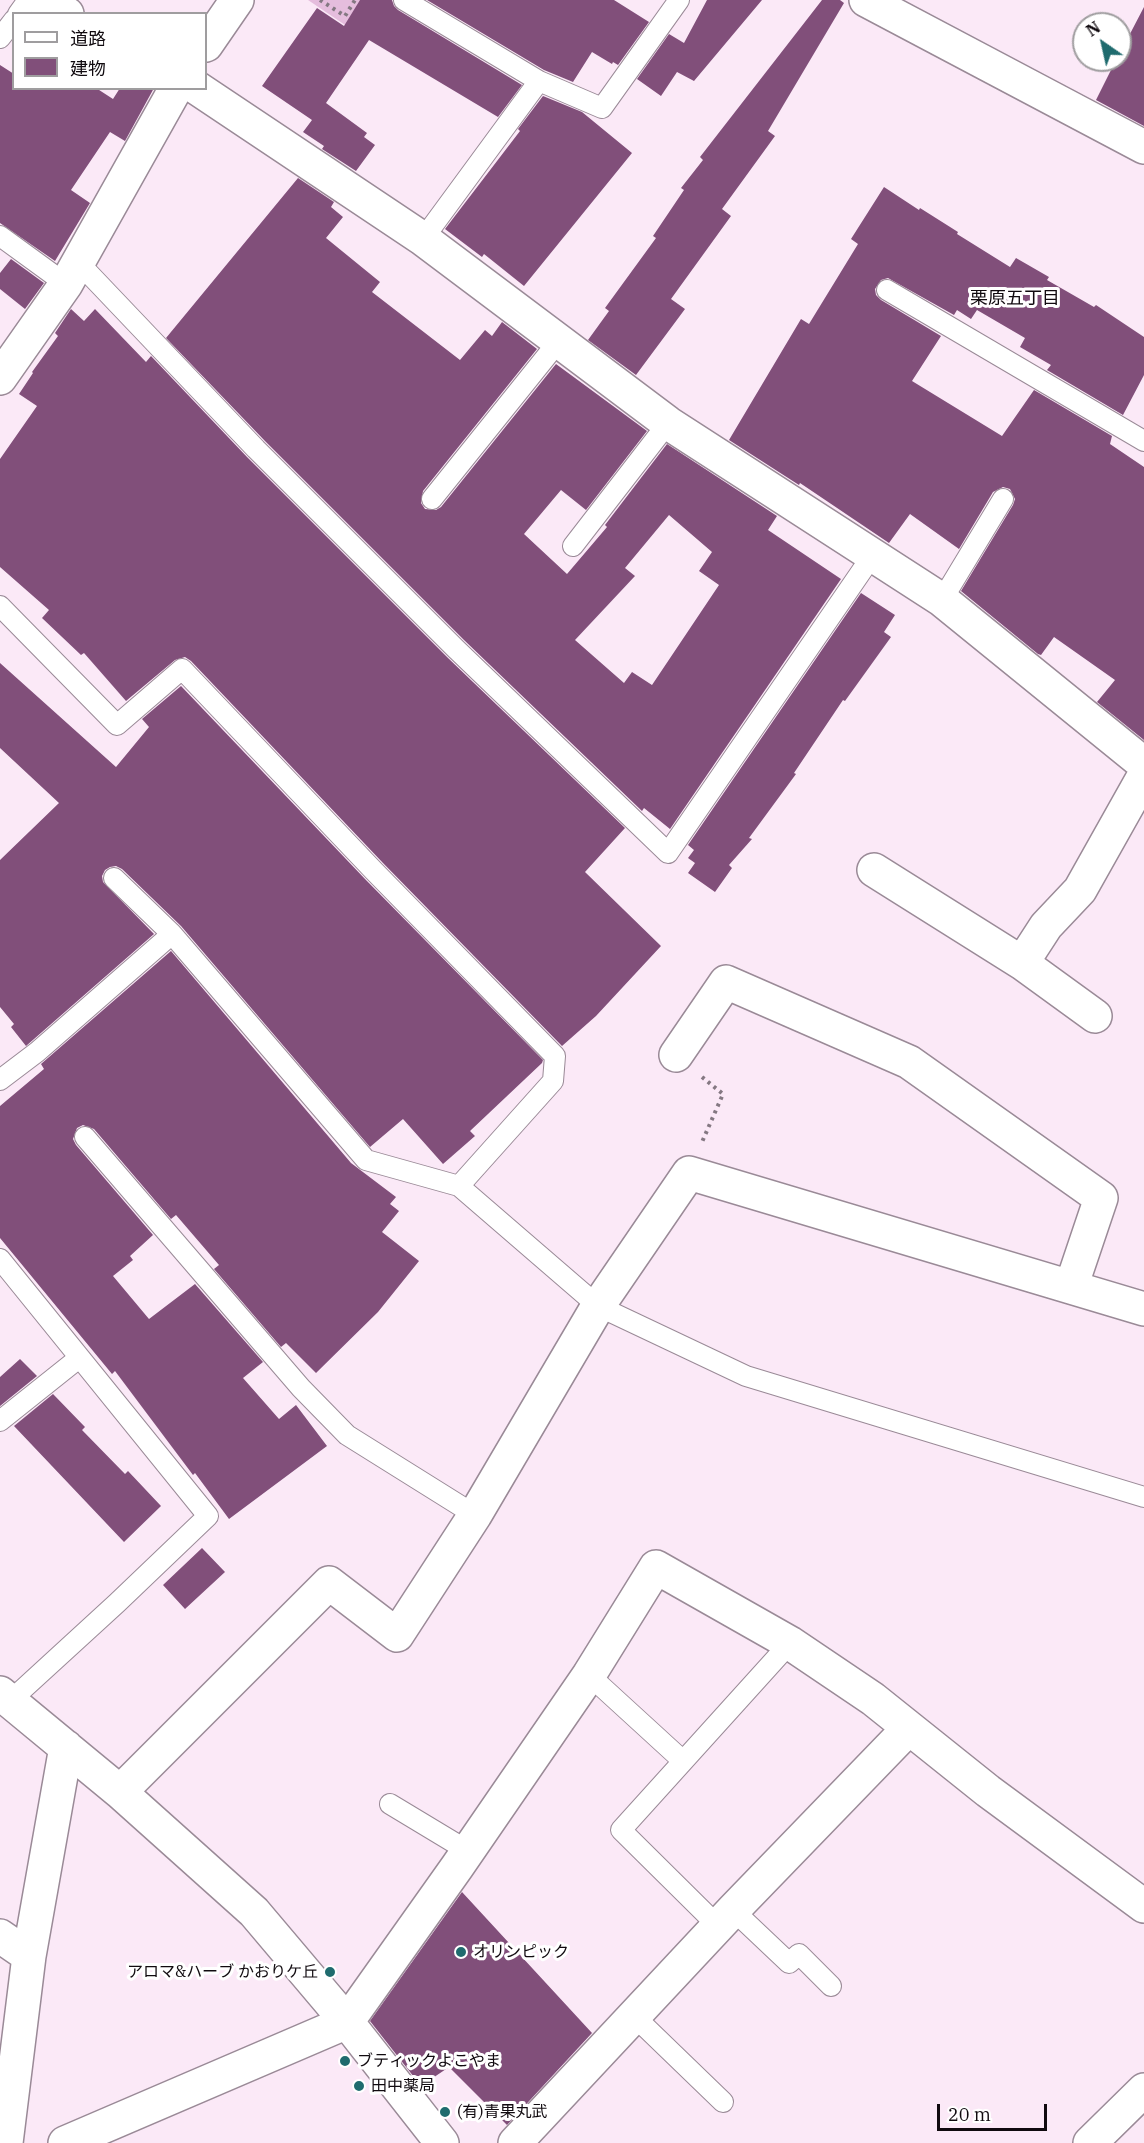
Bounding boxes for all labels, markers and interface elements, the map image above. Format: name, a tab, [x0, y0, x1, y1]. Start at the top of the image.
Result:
legend	[12, 12, 207, 90]
north arrow	[1072, 12, 1132, 72]
text: N	[1082, 17, 1104, 41]
text: 道路	[70, 27, 106, 50]
text: 建物	[70, 57, 106, 80]
district label: 栗原五丁目	[970, 288, 1060, 310]
place label: オリンピック	[473, 1942, 569, 1962]
marker: オリンピック	[454, 1945, 468, 1959]
place label: アロマ&ハーブ かおりケ丘	[127, 1962, 318, 1982]
marker: アロマ&ハーブ かおりケ丘	[323, 1965, 337, 1979]
place label: ブティックよこやま	[357, 2051, 501, 2071]
marker: ブティックよこやま	[338, 2054, 352, 2068]
place label: 田中薬局	[371, 2076, 435, 2096]
marker: 田中薬局	[352, 2079, 366, 2093]
scale bar	[940, 2092, 1050, 2130]
place label: (有)青果丸武	[457, 2102, 548, 2122]
text: 20 m	[948, 2103, 991, 2126]
marker: (有)青果丸武	[438, 2105, 452, 2119]

